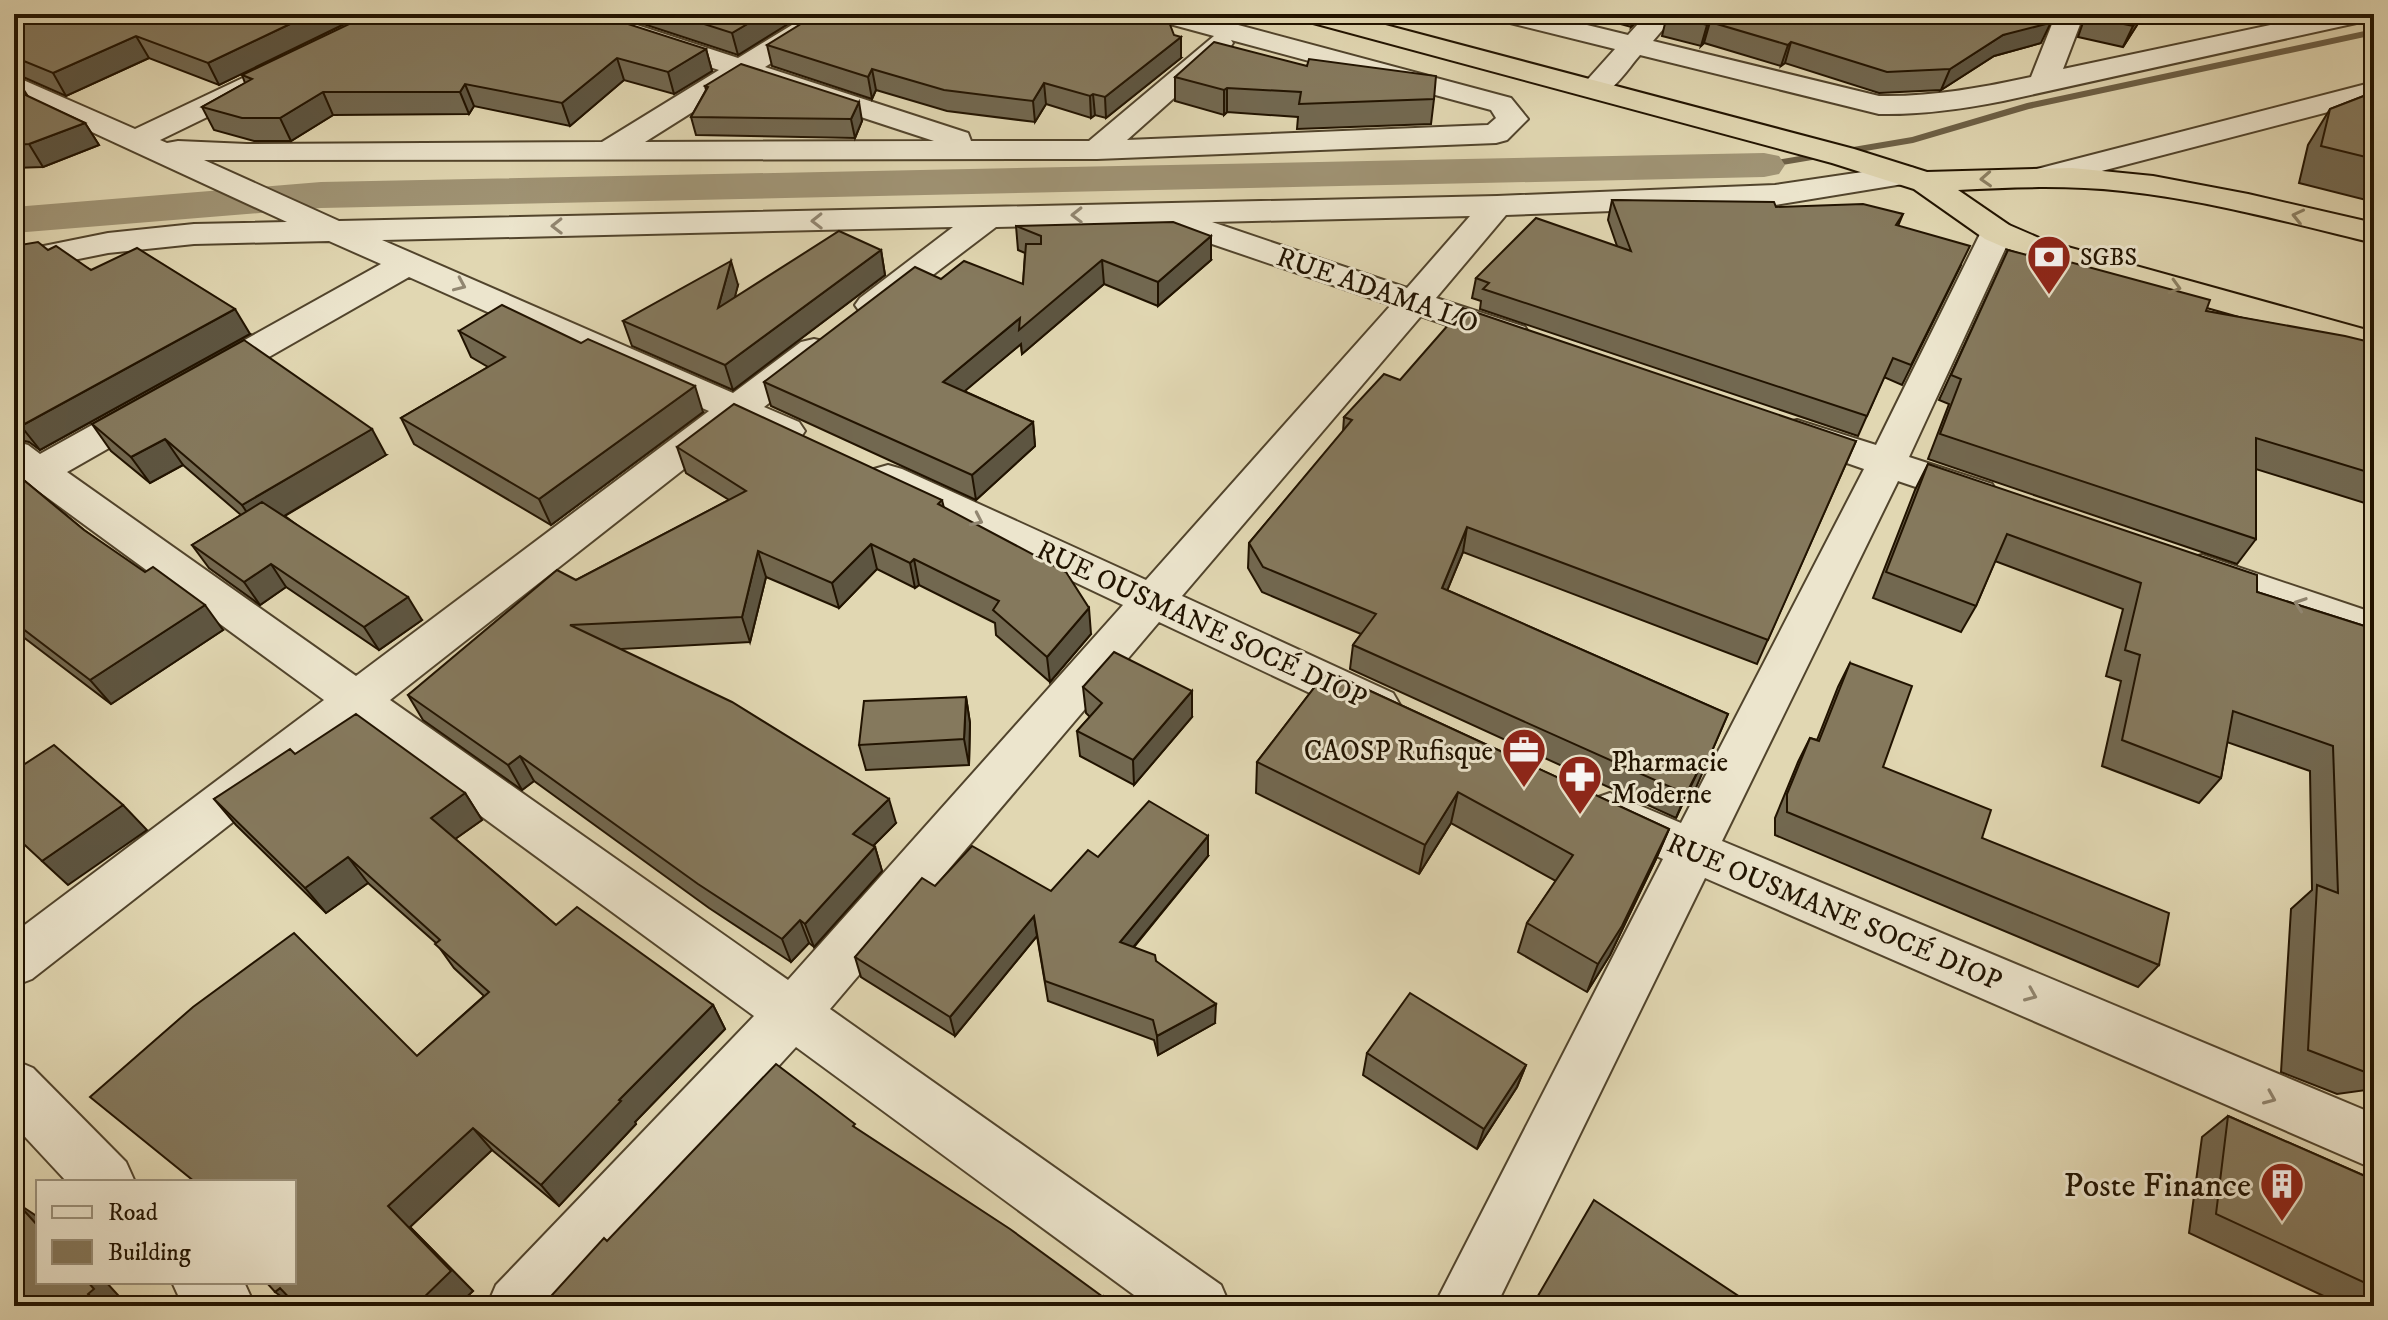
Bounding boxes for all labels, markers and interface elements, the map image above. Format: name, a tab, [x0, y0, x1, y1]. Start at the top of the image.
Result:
one-way arrow	[1979, 171, 1992, 188]
one-way arrow	[1070, 206, 1083, 224]
one-way arrow	[2292, 208, 2305, 225]
one-way arrow	[810, 212, 823, 229]
one-way arrow	[550, 217, 563, 235]
bank icon: SGBS	[2025, 233, 2073, 296]
street label: RUE ADAMA LO	[1272, 239, 1483, 341]
place label: SGBS	[2080, 243, 2137, 273]
one-way arrow	[452, 275, 466, 291]
one-way arrow	[2167, 278, 2181, 295]
one-way arrow	[969, 510, 984, 526]
street label: RUE OUSMANE SOCÉ DIOP	[1031, 532, 1372, 716]
one-way arrow	[2294, 597, 2308, 613]
office icon: CAOSP Rufisque	[1500, 726, 1548, 789]
place label: CAOSP Rufisque	[1304, 734, 1493, 769]
place label: Pharmacie Moderne	[1611, 745, 1728, 812]
pharmacy icon: Pharmacie Moderne	[1556, 753, 1604, 816]
street label: RUE OUSMANE SOCÉ DIOP	[1662, 826, 2007, 999]
one-way arrow	[2023, 986, 2037, 1002]
one-way arrow	[2262, 1088, 2276, 1104]
building icon: Poste Finance	[2258, 1160, 2306, 1223]
place label: Poste Finance	[2064, 1165, 2251, 1207]
legend	[36, 1180, 296, 1284]
text: Road	[108, 1198, 158, 1228]
text: Building	[108, 1238, 191, 1268]

